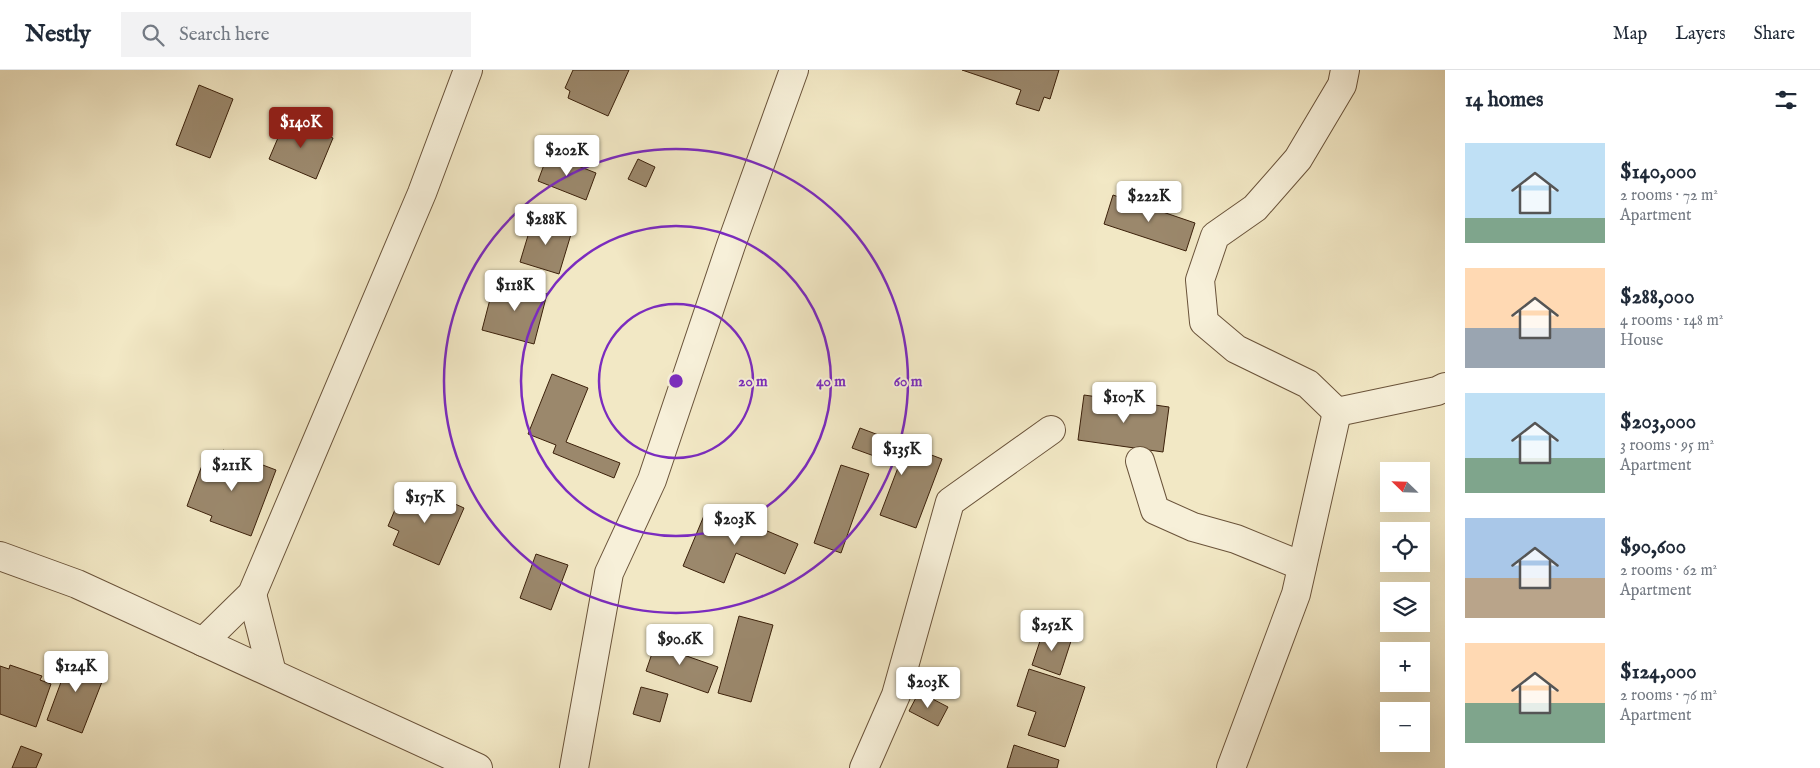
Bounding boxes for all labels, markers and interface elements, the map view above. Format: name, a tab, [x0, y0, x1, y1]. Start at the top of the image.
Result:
search box	[121, 12, 471, 57]
text: Nestly	[25, 19, 91, 50]
icon: search	[139, 21, 167, 49]
text: Search here	[179, 23, 269, 47]
text: Map	[1613, 23, 1647, 46]
text: Layers	[1675, 23, 1726, 46]
text: Share	[1754, 23, 1795, 46]
icon: filters	[1772, 86, 1800, 114]
text: 14 homes	[1465, 87, 1543, 114]
pin: $140K	[266, 106, 336, 149]
text: $140K	[280, 113, 322, 133]
pin: $202K	[532, 134, 602, 177]
text: $202K	[545, 141, 589, 161]
text: $140,000	[1620, 159, 1697, 186]
icon: home	[1505, 163, 1565, 223]
pin: $222K	[1114, 180, 1184, 223]
text: 2 rooms · 72 m²	[1620, 186, 1718, 206]
text: $222K	[1128, 187, 1170, 207]
pin: $288K	[511, 204, 581, 246]
text: Apartment	[1620, 206, 1691, 226]
text: $288K	[526, 210, 566, 230]
pin: $118K	[480, 270, 550, 312]
text: $118K	[496, 276, 534, 296]
text: $288,000	[1620, 284, 1694, 311]
icon: home	[1505, 288, 1565, 348]
text: 4 rooms · 148 m²	[1620, 311, 1723, 331]
text: House	[1620, 331, 1663, 351]
centre of rings	[667, 372, 685, 390]
text: 20 m	[738, 372, 768, 391]
text: 40 m	[816, 372, 846, 391]
text: 60 m	[894, 372, 923, 391]
pin: $107K	[1089, 382, 1159, 424]
text: $107K	[1103, 388, 1145, 408]
text: $203,000	[1620, 409, 1696, 436]
icon: home	[1505, 413, 1565, 473]
pin: $135K	[867, 434, 937, 476]
text: 3 rooms · 95 m²	[1620, 436, 1714, 456]
text: $135K	[883, 440, 921, 460]
pin: $211K	[197, 450, 267, 492]
text: $211K	[212, 456, 252, 476]
text: Apartment	[1620, 456, 1691, 476]
north arrow	[1380, 462, 1430, 512]
map controls	[1380, 462, 1430, 752]
pin: $157K	[390, 482, 460, 524]
text: $157K	[405, 488, 445, 508]
pin: $203K	[700, 504, 770, 546]
text: $203K	[714, 510, 756, 530]
button: locate	[1380, 522, 1430, 572]
text: $90,600	[1620, 534, 1686, 561]
icon: home	[1505, 538, 1565, 598]
text: 2 rooms · 62 m²	[1620, 561, 1717, 581]
text: Apartment	[1620, 581, 1691, 601]
button: layers	[1380, 582, 1430, 632]
pin: $252K	[1017, 610, 1087, 652]
text: $252K	[1031, 616, 1073, 636]
pin: $90.6K	[639, 624, 721, 666]
text: $90.6K	[657, 630, 703, 650]
button: +	[1380, 642, 1430, 692]
pin: $124K	[41, 650, 111, 693]
text: $124K	[55, 657, 97, 677]
text: $124,000	[1620, 659, 1697, 686]
icon: home	[1505, 663, 1565, 723]
pin: $203K	[893, 666, 963, 709]
text: $203K	[907, 673, 949, 693]
text: 2 rooms · 76 m²	[1620, 686, 1717, 706]
button: −	[1380, 702, 1430, 752]
text: Apartment	[1620, 706, 1691, 726]

